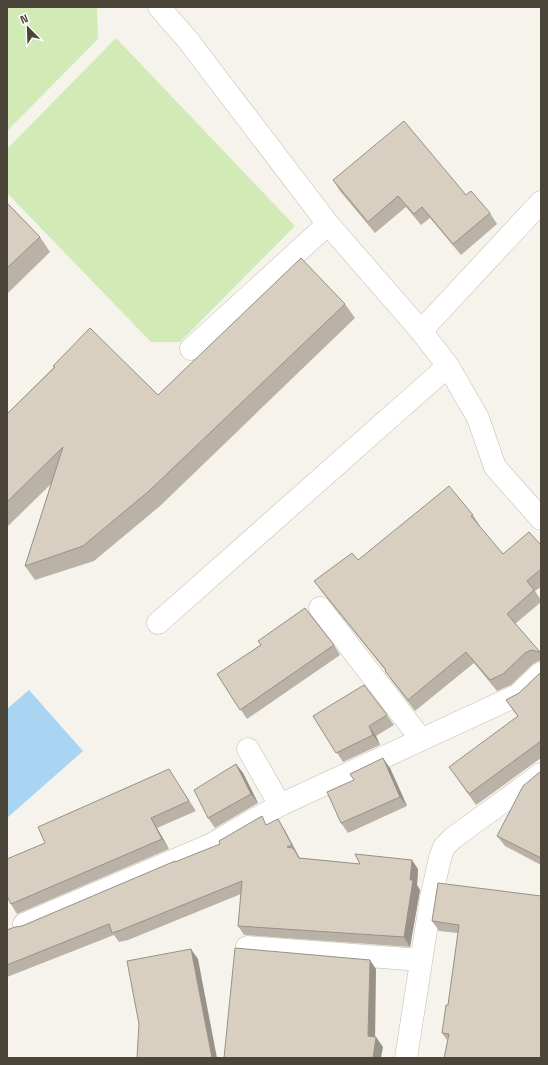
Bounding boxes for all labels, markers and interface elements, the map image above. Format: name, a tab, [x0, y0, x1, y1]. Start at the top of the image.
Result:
north arrow	[8, 8, 48, 48]
text: N	[18, 11, 30, 27]

